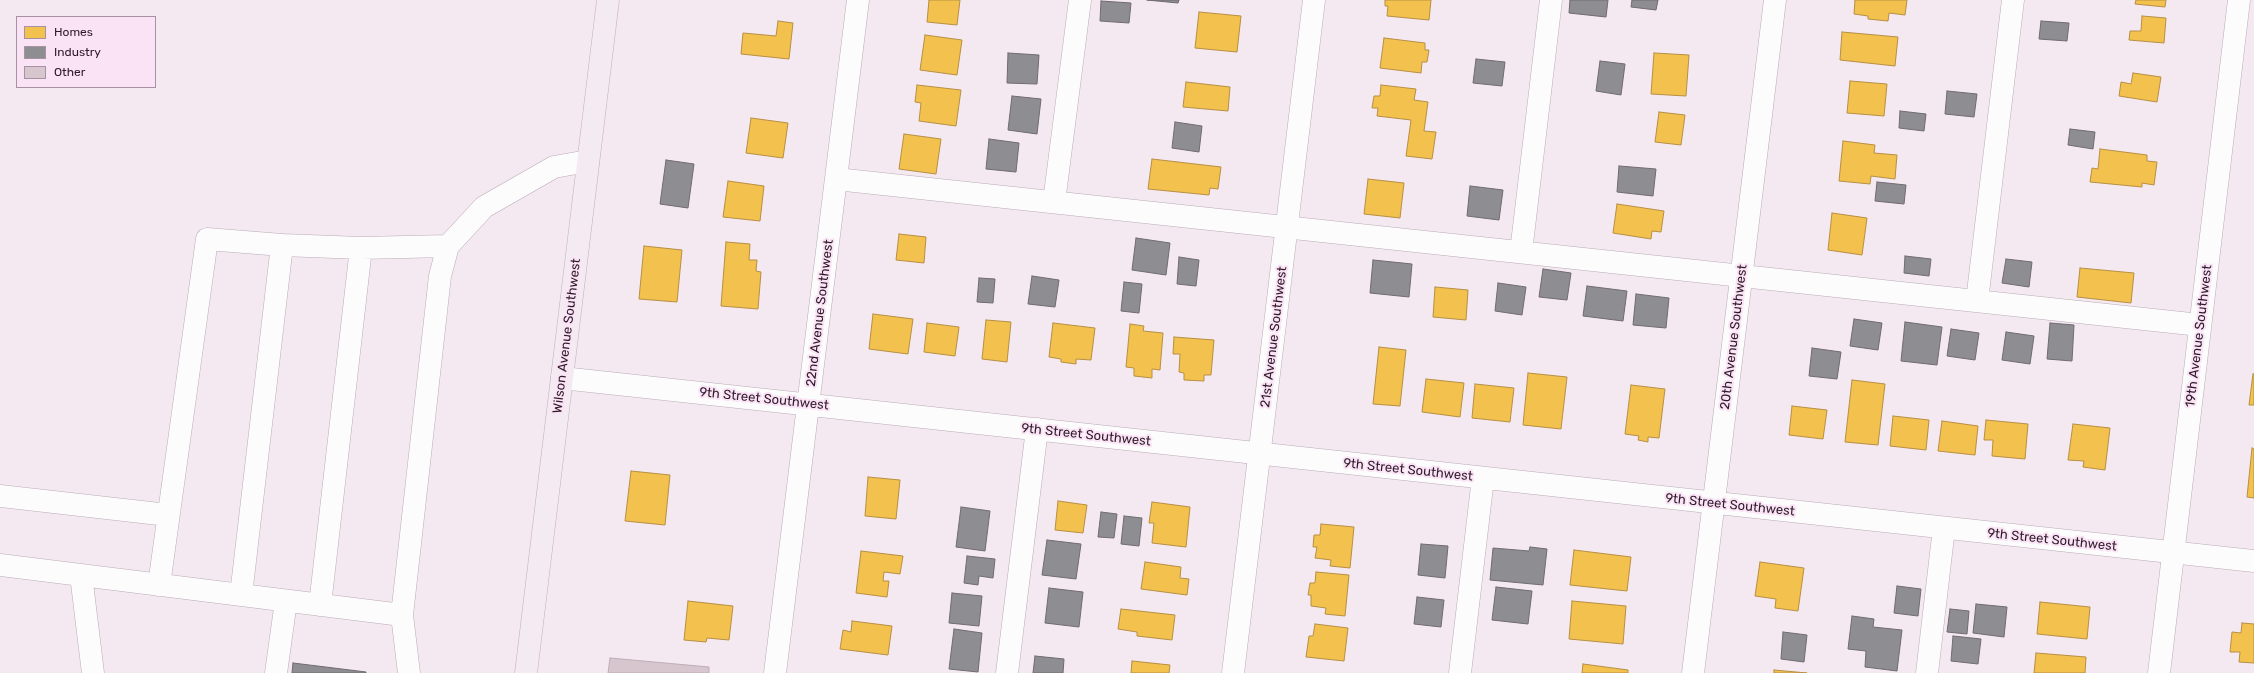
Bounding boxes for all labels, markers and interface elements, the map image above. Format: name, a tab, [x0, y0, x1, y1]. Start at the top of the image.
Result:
legend	[16, 16, 156, 88]
text: Homes	[54, 25, 93, 39]
text: Industry	[54, 45, 101, 59]
text: Other	[54, 65, 85, 79]
street label: 22nd Avenue Southwest	[803, 238, 837, 388]
street label: Wilson Avenue Southwest	[550, 258, 584, 414]
street label: 20th Avenue Southwest	[1717, 263, 1751, 411]
street label: 19th Avenue Southwest	[2183, 264, 2215, 408]
street label: 21st Avenue Southwest	[1258, 265, 1290, 409]
street label: 9th Street Southwest	[698, 384, 830, 414]
street label: 9th Street Southwest	[1020, 420, 1152, 450]
street label: 9th Street Southwest	[1342, 455, 1474, 485]
street label: 9th Street Southwest	[1664, 490, 1796, 520]
street label: 9th Street Southwest	[1986, 525, 2118, 555]

